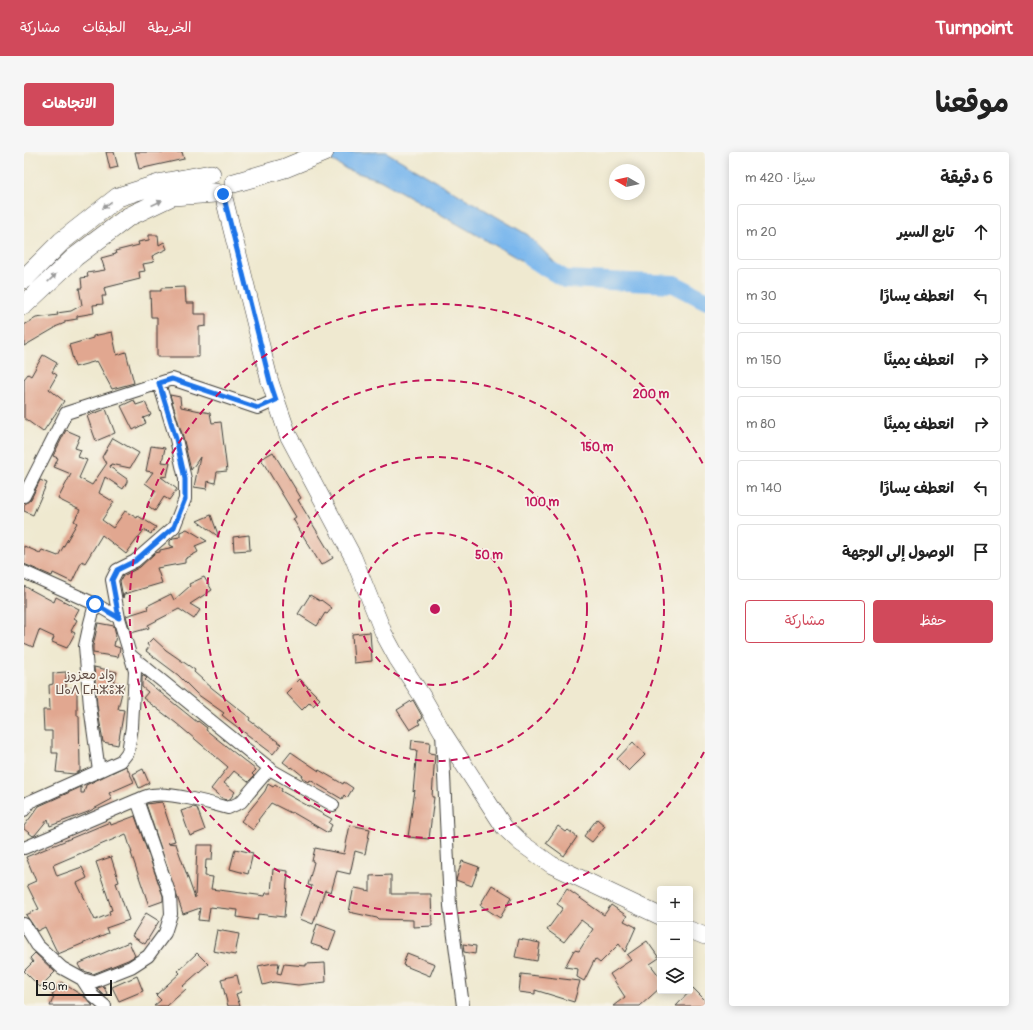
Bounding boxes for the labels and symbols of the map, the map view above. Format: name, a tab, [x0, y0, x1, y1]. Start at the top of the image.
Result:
north arrow	[609, 164, 645, 200]
route end	[214, 185, 232, 203]
one-way arrow	[152, 200, 163, 206]
one-way arrow	[102, 201, 113, 210]
one-way arrow	[47, 273, 57, 283]
text: 200 m	[633, 387, 670, 402]
text: 150 m	[581, 440, 614, 455]
text: 100 m	[525, 495, 560, 510]
text: 50 m	[475, 548, 503, 563]
route start	[86, 595, 104, 613]
centre of rings	[428, 602, 442, 616]
district label: واد معزوز ⵡⴰⴷ ⵎⵄⵣⵓⵣ	[55, 667, 125, 698]
scale bar	[36, 978, 112, 997]

